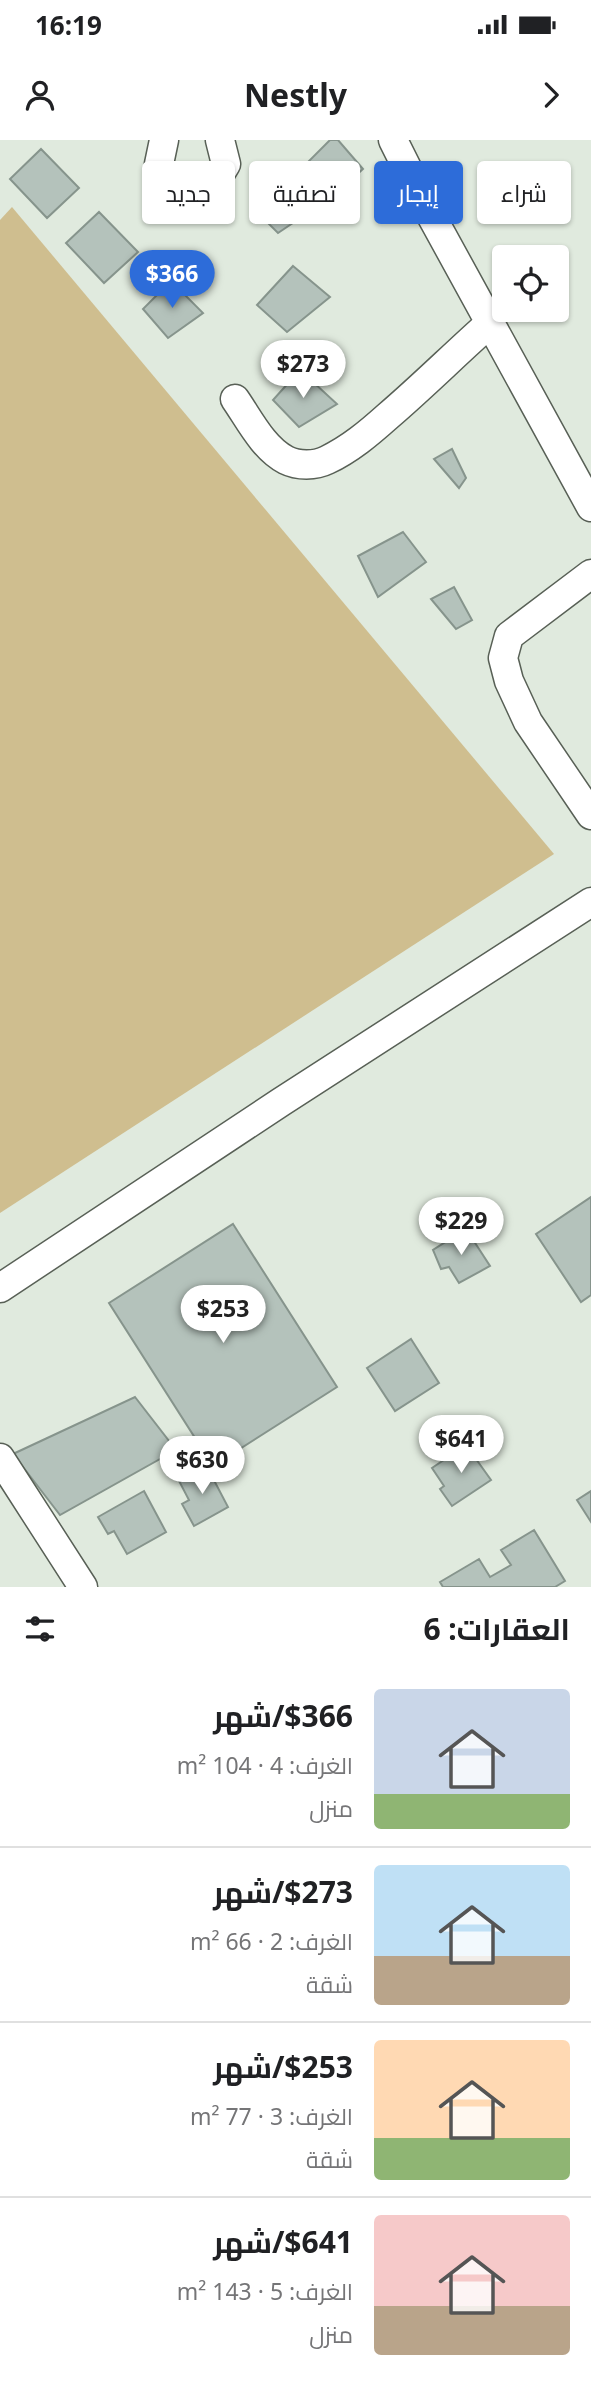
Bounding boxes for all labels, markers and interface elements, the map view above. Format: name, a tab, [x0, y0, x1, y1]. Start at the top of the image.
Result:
text: 16:19	[35, 7, 102, 43]
text: Nestly	[244, 73, 347, 116]
icon: person	[21, 76, 59, 114]
icon: forward	[532, 76, 570, 114]
chip: جديد	[142, 161, 235, 224]
chip: تصفية	[249, 161, 360, 224]
chip: إيجار	[374, 161, 463, 224]
chip: شراء	[477, 161, 571, 224]
map controls	[492, 245, 569, 322]
button: locate	[492, 245, 569, 322]
pin: $366	[131, 250, 213, 310]
text: $366	[146, 257, 198, 289]
pin: $273	[262, 341, 344, 400]
text: $273	[277, 347, 329, 379]
pin: $229	[420, 1198, 502, 1257]
text: $229	[435, 1204, 487, 1236]
pin: $253	[182, 1286, 264, 1345]
text: $253	[197, 1292, 249, 1324]
pin: $641	[420, 1416, 502, 1475]
text: $641	[435, 1422, 487, 1454]
pin: $630	[161, 1436, 243, 1496]
text: $630	[176, 1443, 228, 1475]
text: العقارات: 6	[423, 1608, 570, 1649]
icon: filters	[21, 1610, 59, 1648]
text: $366/شهر	[213, 1695, 353, 1736]
icon: home	[430, 1717, 514, 1801]
text: الغرف: 4 · 104 m²	[177, 1749, 353, 1781]
text: منزل	[309, 1792, 353, 1824]
text: $273/شهر	[213, 1871, 353, 1912]
icon: home	[430, 1893, 514, 1977]
text: الغرف: 2 · 66 m²	[190, 1925, 353, 1957]
text: شقة	[306, 1968, 353, 2000]
text: $253/شهر	[213, 2046, 353, 2087]
icon: home	[430, 2068, 514, 2152]
text: الغرف: 3 · 77 m²	[190, 2100, 353, 2132]
text: شقة	[306, 2143, 353, 2175]
text: $641/شهر	[213, 2221, 353, 2262]
icon: home	[430, 2243, 514, 2327]
text: الغرف: 5 · 143 m²	[177, 2275, 353, 2307]
text: منزل	[309, 2318, 353, 2350]

